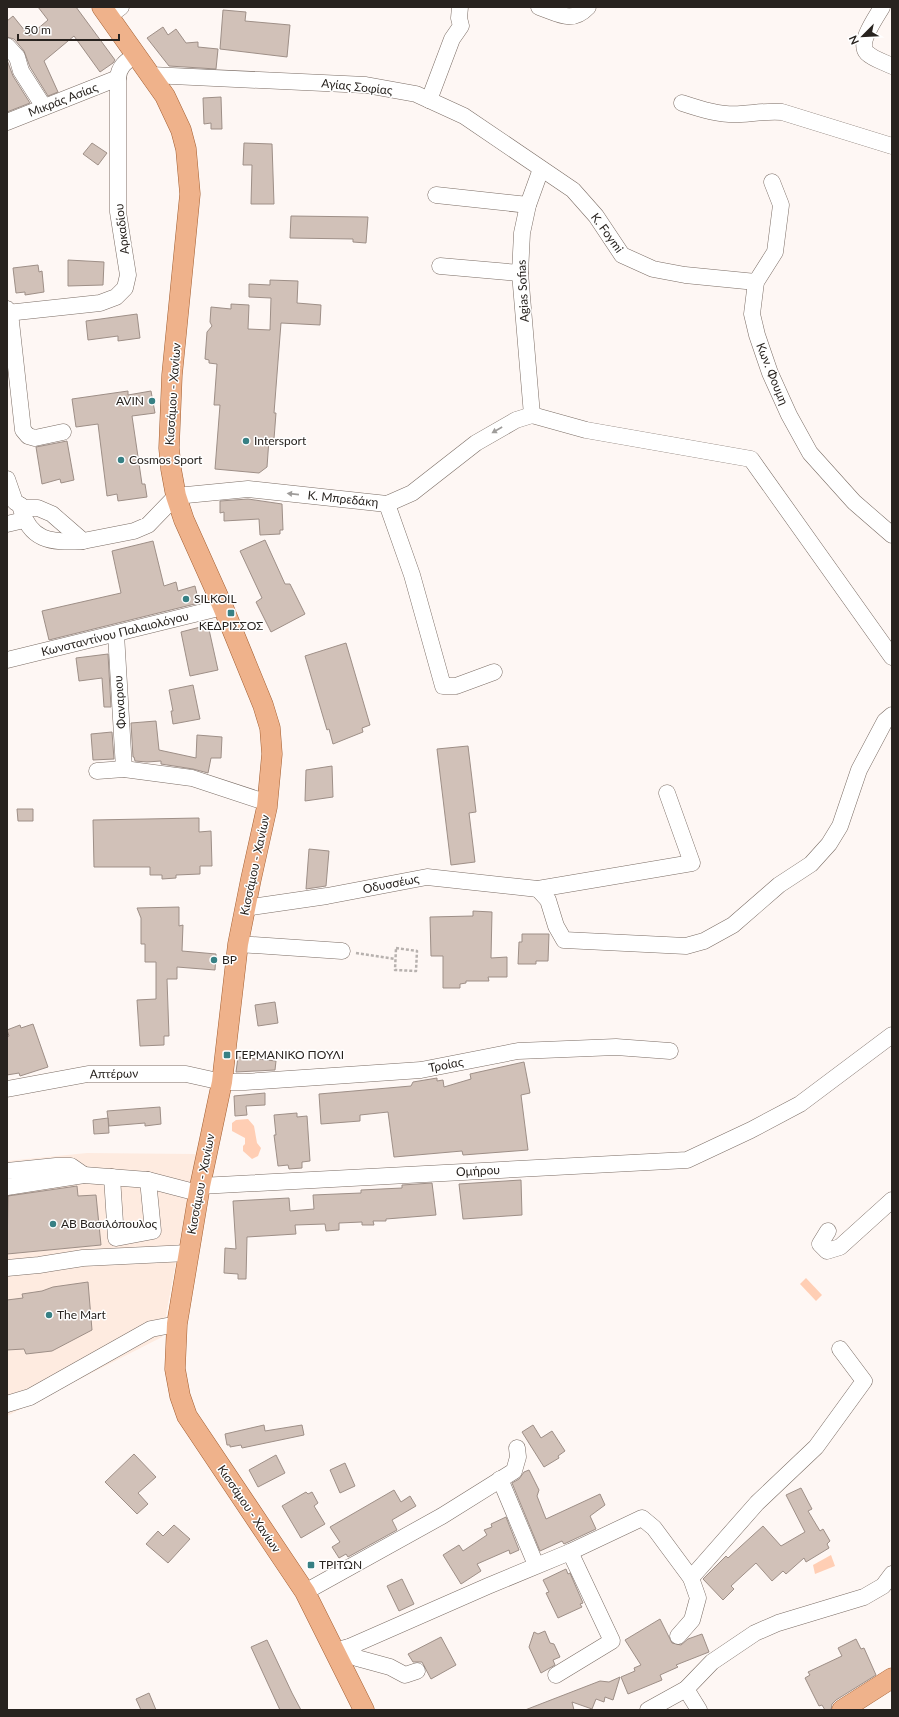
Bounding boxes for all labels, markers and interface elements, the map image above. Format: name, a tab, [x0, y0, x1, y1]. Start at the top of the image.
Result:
scale bar	[18, 16, 119, 42]
north arrow	[843, 16, 883, 56]
text: 50 m	[24, 22, 51, 37]
text: N	[846, 34, 861, 47]
street label: Αγίας Σοφίας	[321, 75, 394, 98]
street label: Μικράς Ασίας	[26, 79, 100, 120]
street label: Αρκαδίου	[111, 203, 132, 255]
street label: K. Foymi	[588, 210, 627, 256]
street label: Agias Sofias	[513, 259, 532, 323]
street label: Κων. Φουμη	[753, 340, 792, 407]
street label: Κισσάμου - Χανίων	[161, 342, 184, 446]
place label: AVIN	[116, 393, 144, 408]
marker: AVIN	[147, 396, 157, 406]
one-way arrow	[491, 427, 503, 434]
place label: Intersport	[254, 433, 307, 448]
marker: Intersport	[241, 436, 251, 446]
place label: Cosmos Sport	[129, 452, 203, 467]
marker: Cosmos Sport	[116, 455, 126, 465]
street label: Κ. Μπρεδάκη	[307, 487, 379, 510]
one-way arrow	[287, 490, 299, 497]
place label: SILKOIL	[194, 591, 237, 606]
marker: SILKOIL	[181, 594, 191, 604]
street label: Κωνσταντίνου Παλαιολόγου	[40, 608, 190, 659]
marker: ΚΕΔΡΙΣΣΟΣ	[226, 608, 236, 618]
place label: ΚΕΔΡΙΣΣΟΣ	[199, 618, 263, 633]
street label: Φαναριου	[110, 675, 129, 729]
street label: Κισσάμου - Χανίων	[237, 813, 273, 917]
street label: Οδυσσέως	[361, 871, 421, 896]
place label: BP	[222, 952, 237, 967]
marker: BP	[209, 955, 219, 965]
place label: ΓΕΡΜΑΝΙΚΟ ΠΟΥΛΙ	[235, 1047, 344, 1062]
marker: ΓΕΡΜΑΝΙΚΟ ΠΟΥΛΙ	[222, 1050, 232, 1060]
street label: Τροίας	[427, 1054, 465, 1075]
street label: Απτέρων	[90, 1066, 138, 1081]
street label: Κισσάμου - Χανίων	[183, 1132, 218, 1236]
street label: Ομήρου	[456, 1162, 500, 1179]
place label: ΑΒ Βασιλόπουλος	[61, 1216, 158, 1231]
marker: ΑΒ Βασιλόπουλος	[48, 1219, 58, 1229]
place label: The Mart	[57, 1307, 106, 1322]
marker: The Mart	[44, 1310, 54, 1320]
street label: Κισσάμου - Χανίων	[215, 1462, 284, 1555]
place label: ΤΡΙΤΩΝ	[319, 1557, 362, 1572]
marker: ΤΡΙΤΩΝ	[306, 1560, 316, 1570]

